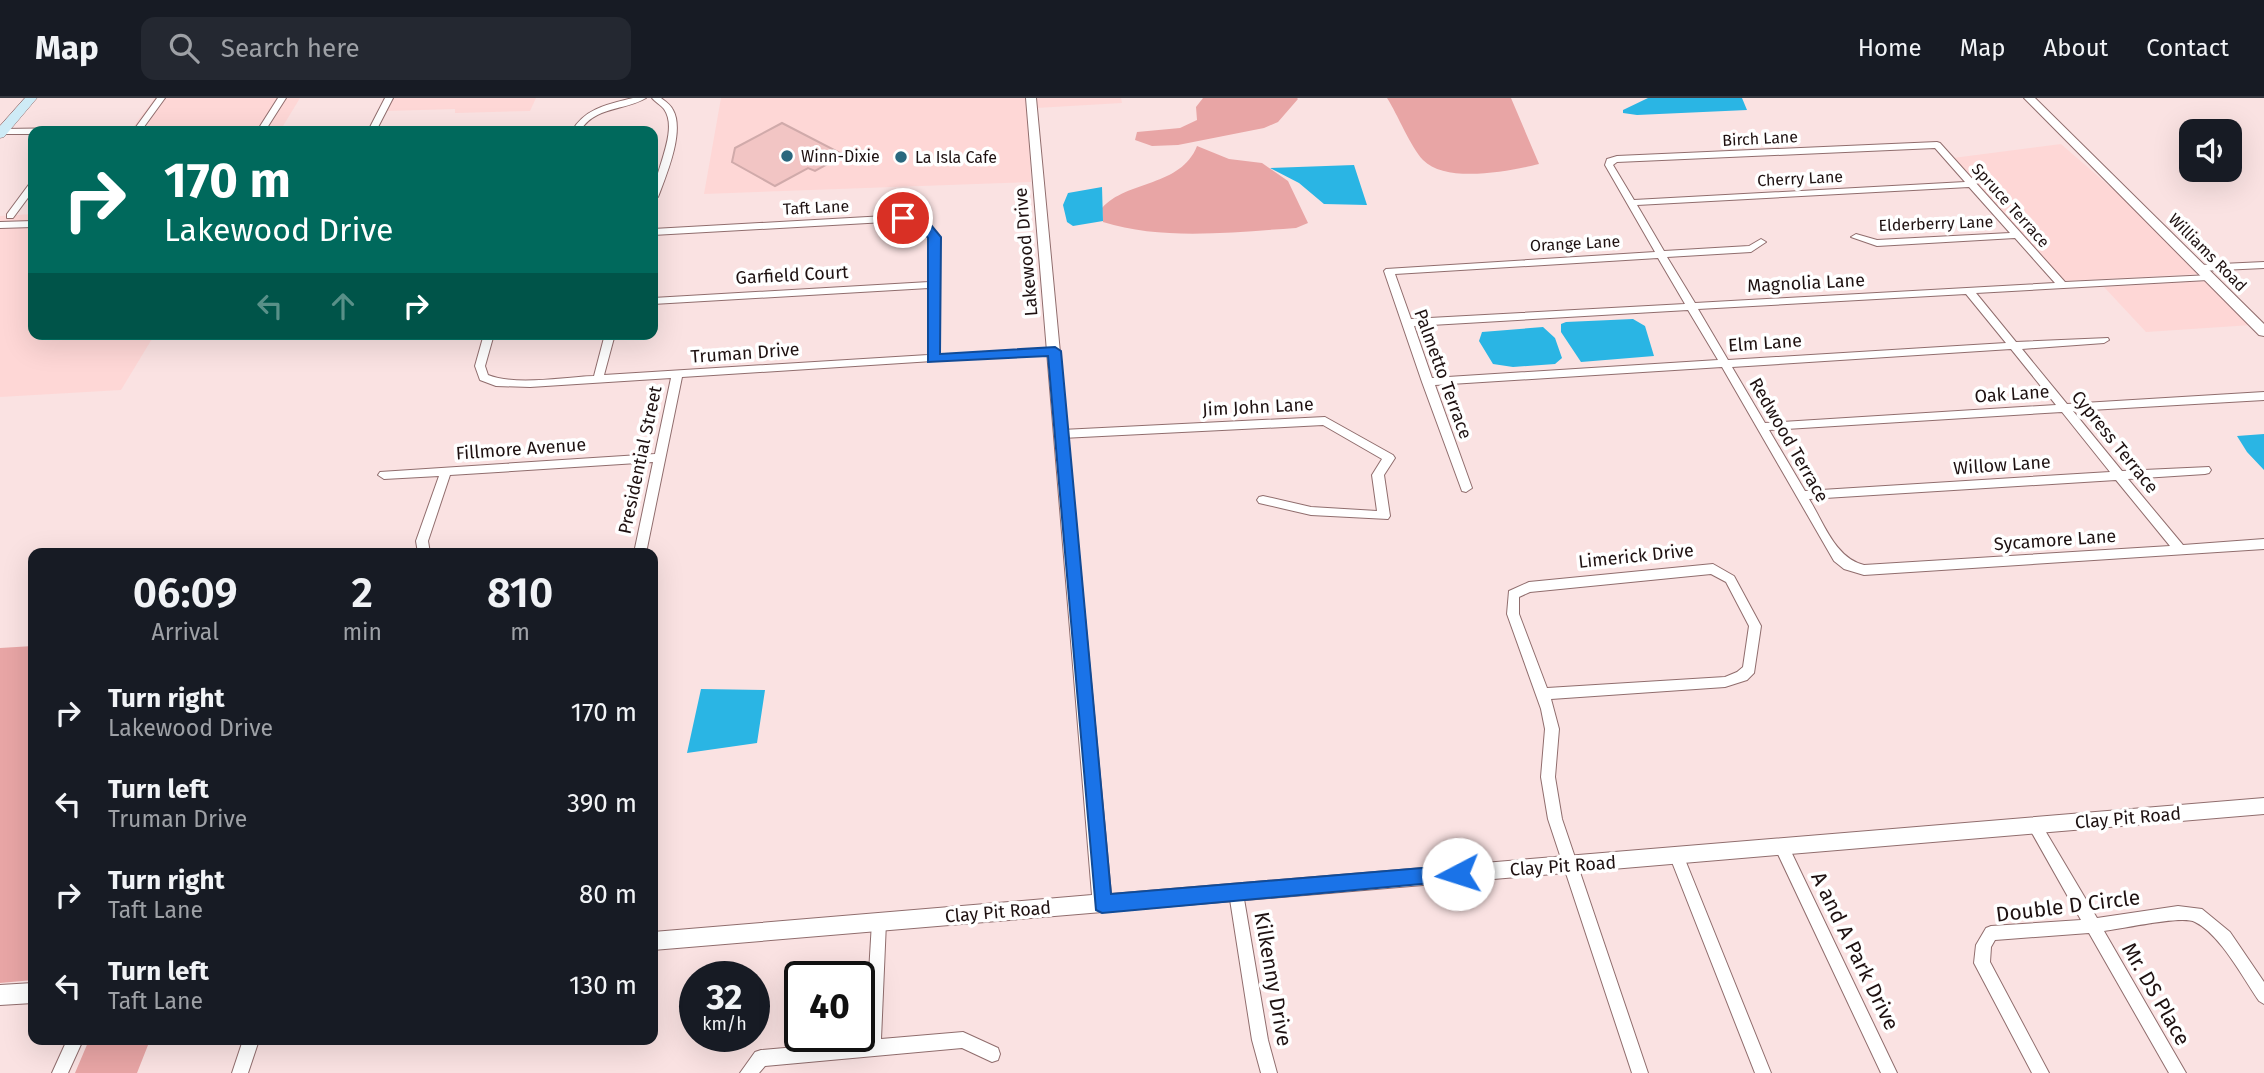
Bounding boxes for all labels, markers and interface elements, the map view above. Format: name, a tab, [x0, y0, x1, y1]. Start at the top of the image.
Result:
search box	[141, 17, 631, 80]
text: Map	[35, 28, 99, 68]
icon: search	[165, 29, 203, 67]
text: Search here	[221, 33, 360, 64]
text: Home	[1858, 34, 1922, 62]
text: Map	[1960, 34, 2006, 62]
text: About	[2044, 34, 2108, 62]
text: Contact	[2146, 34, 2229, 62]
map controls	[2179, 119, 2242, 182]
button: sound	[2179, 119, 2242, 182]
street label: Birch Lane	[1722, 127, 1798, 150]
place label: Winn-Dixie	[801, 147, 880, 166]
marker: Winn-Dixie	[779, 148, 795, 164]
place label: La Isla Cafe	[915, 148, 997, 167]
marker: La Isla Cafe	[893, 149, 909, 165]
text: 170 m	[164, 151, 291, 210]
icon: right	[49, 154, 140, 245]
street label: Spruce Terrace	[1968, 159, 2053, 251]
street label: Cherry Lane	[1757, 167, 1843, 190]
street label: Lakewood Drive	[1009, 187, 1043, 317]
pin	[873, 188, 933, 248]
street label: Taft Lane	[782, 196, 850, 219]
icon: arrive	[884, 199, 922, 237]
street label: Williams Road	[2165, 209, 2251, 295]
text: Lakewood Drive	[164, 211, 394, 249]
street label: Elderberry Lane	[1878, 212, 1994, 235]
street label: Orange Lane	[1529, 232, 1621, 255]
street label: Garfield Court	[735, 261, 850, 289]
street label: Magnolia Lane	[1747, 269, 1865, 297]
icon: left	[251, 287, 289, 325]
icon: ahead	[324, 287, 362, 325]
icon: right	[397, 287, 435, 325]
street label: Palmetto Terrace	[1409, 306, 1477, 442]
street label: Elm Lane	[1727, 329, 1803, 357]
street label: Truman Drive	[690, 338, 800, 368]
street label: Redwood Terrace	[1744, 374, 1834, 506]
street label: Oak Lane	[1974, 380, 2050, 408]
street label: Presidential Street	[614, 383, 667, 536]
street label: Cypress Terrace	[2067, 386, 2163, 498]
street label: Jim John Lane	[1202, 393, 1314, 421]
street label: Fillmore Avenue	[455, 433, 587, 465]
street label: Willow Lane	[1953, 451, 2051, 479]
street label: Sycamore Lane	[1993, 525, 2117, 555]
street label: Limerick Drive	[1577, 539, 1695, 573]
text: 06:09	[133, 568, 238, 618]
text: 2	[351, 568, 373, 618]
text: 810	[487, 568, 553, 618]
text: Arrival	[152, 618, 219, 646]
text: min	[342, 618, 382, 646]
text: m	[510, 618, 530, 646]
text: Turn right	[108, 683, 225, 714]
icon: right	[49, 694, 87, 732]
text: 170 m	[571, 697, 637, 728]
text: Lakewood Drive	[108, 714, 273, 742]
text: Turn left	[108, 774, 209, 805]
icon: left	[49, 785, 87, 823]
text: 390 m	[567, 788, 637, 819]
street label: Clay Pit Road	[2074, 802, 2182, 834]
text: Truman Drive	[108, 805, 247, 833]
position arrow	[1421, 837, 1495, 911]
street label: Clay Pit Road	[1509, 851, 1617, 881]
text: Turn right	[108, 865, 225, 896]
street label: A and A Park Drive	[1805, 867, 1905, 1035]
icon: right	[49, 876, 87, 914]
text: 80 m	[579, 879, 637, 910]
street label: Double D Circle	[1994, 884, 2142, 928]
text: Taft Lane	[108, 896, 203, 924]
street label: Clay Pit Road	[944, 896, 1052, 928]
street label: Kilkenny Drive	[1248, 910, 1298, 1048]
street label: Mr. DS Place	[2116, 938, 2196, 1050]
text: Turn left	[108, 956, 209, 987]
speed limit sign: 40	[784, 961, 875, 1052]
icon: left	[49, 967, 87, 1005]
text: 130 m	[569, 970, 637, 1001]
text: 32	[707, 976, 742, 1018]
text: Taft Lane	[108, 987, 203, 1015]
text: km/h	[702, 1013, 747, 1035]

